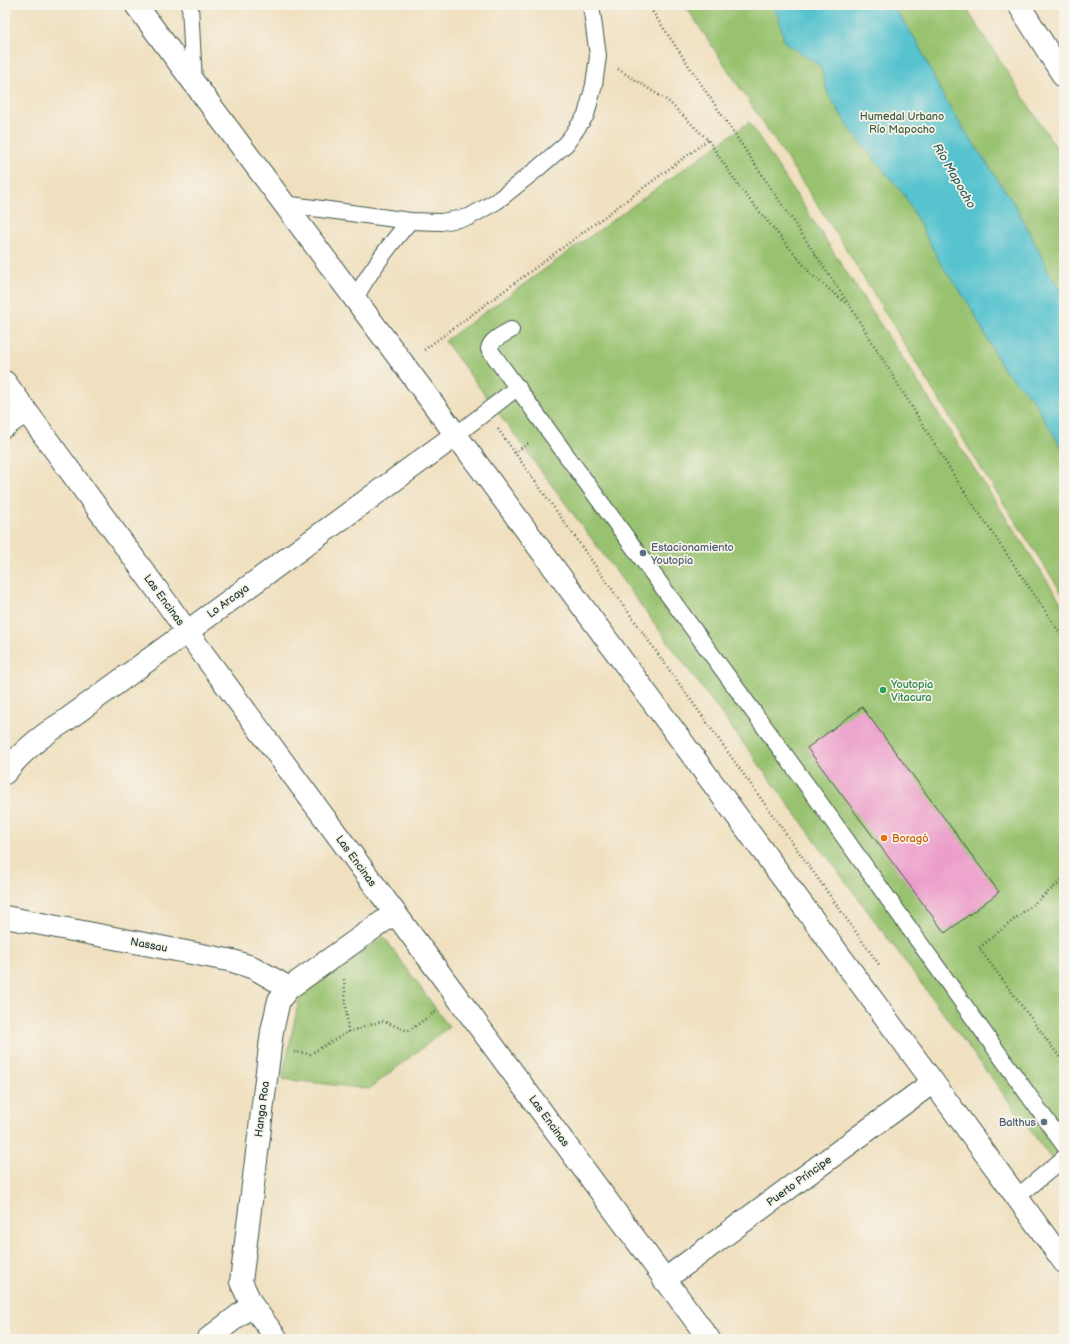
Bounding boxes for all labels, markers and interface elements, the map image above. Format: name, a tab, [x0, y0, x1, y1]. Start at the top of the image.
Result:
park label: Humedal Urbano Río Mapocho	[860, 110, 944, 136]
water label: Río Mapocho	[929, 141, 979, 211]
place label: Estacionamiento Youtopia	[650, 541, 734, 567]
marker: Estacionamiento Youtopia	[638, 548, 648, 558]
street label: Las Encinas	[141, 572, 187, 629]
street label: Lo Arcaya	[204, 581, 252, 621]
place label: Youtopia Vitacura	[890, 678, 933, 704]
marker: Youtopia Vitacura	[878, 685, 888, 695]
place label: Boragó	[892, 832, 928, 845]
street label: Las Encinas	[333, 833, 379, 890]
marker: Boragó	[879, 833, 889, 843]
street label: Nassau	[129, 935, 169, 955]
street label: Hanga Roa	[252, 1080, 272, 1138]
street label: Las Encinas	[526, 1093, 572, 1150]
place label: Balthus	[999, 1116, 1037, 1129]
marker: Balthus	[1039, 1117, 1049, 1127]
street label: Puerto Príncipe	[764, 1153, 834, 1209]

